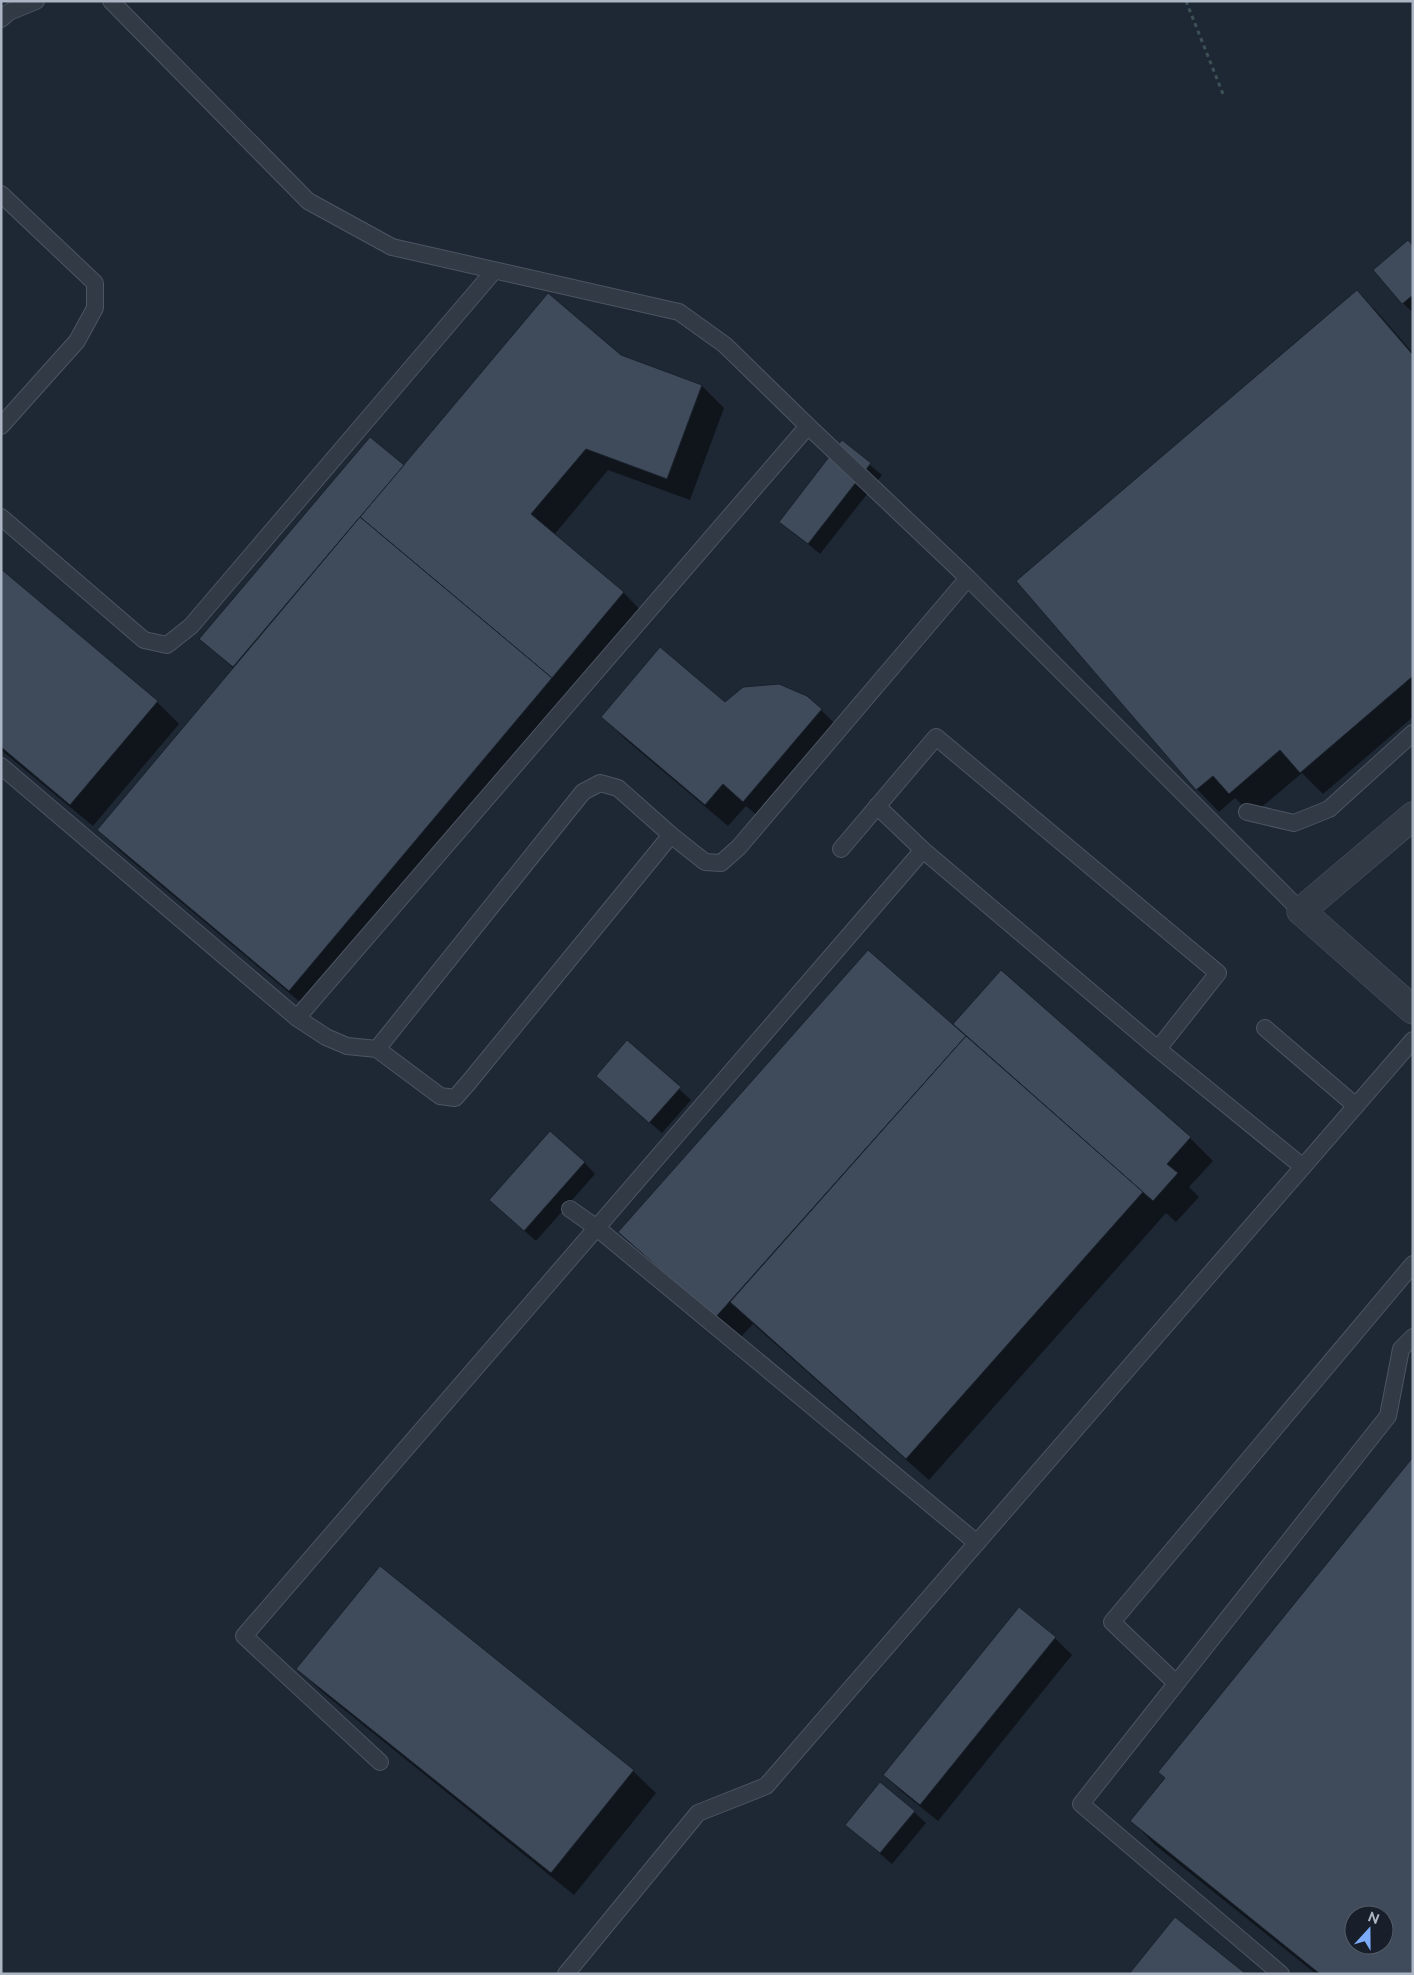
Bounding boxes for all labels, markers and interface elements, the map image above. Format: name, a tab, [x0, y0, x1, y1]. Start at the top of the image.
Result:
north arrow	[1344, 1905, 1394, 1955]
text: N	[1366, 1908, 1382, 1927]

